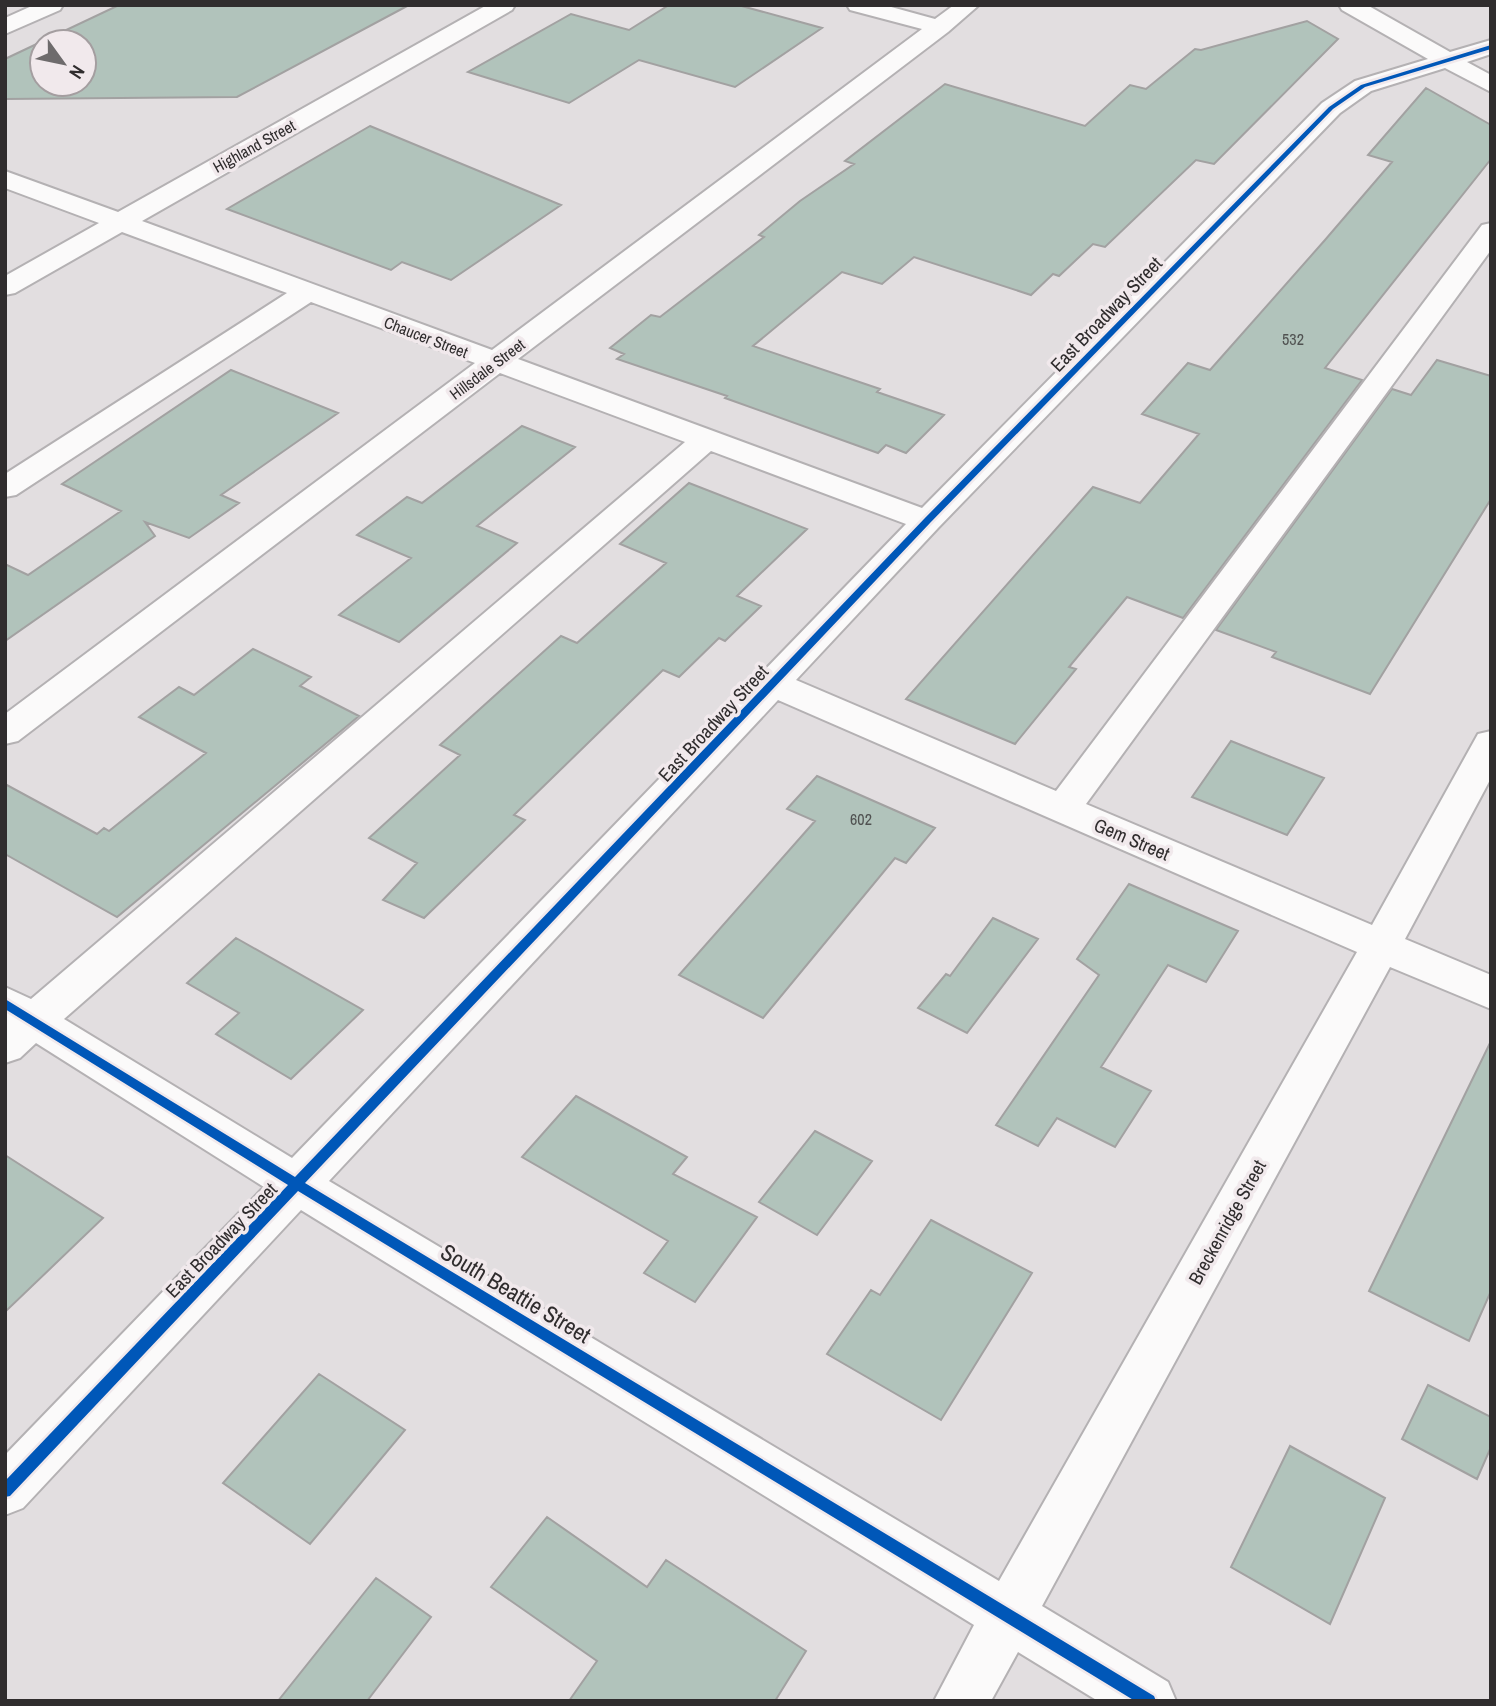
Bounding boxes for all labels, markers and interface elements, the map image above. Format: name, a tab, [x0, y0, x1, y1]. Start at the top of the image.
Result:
north arrow	[28, 28, 98, 98]
text: N	[63, 60, 91, 84]
street label: Highland Street	[209, 114, 300, 178]
street label: East Broadway Street	[1044, 250, 1168, 377]
street label: Chaucer Street	[381, 311, 471, 363]
house number: 532	[1282, 328, 1304, 350]
street label: Hillsdale Street	[445, 333, 529, 405]
street label: East Broadway Street	[652, 659, 774, 787]
house number: 602	[850, 808, 872, 830]
street label: Gem Street	[1090, 811, 1174, 867]
street label: Breckenridge Street	[1182, 1155, 1272, 1289]
street label: East Broadway Street	[159, 1176, 283, 1303]
street label: South Beattie Street	[435, 1236, 597, 1350]

